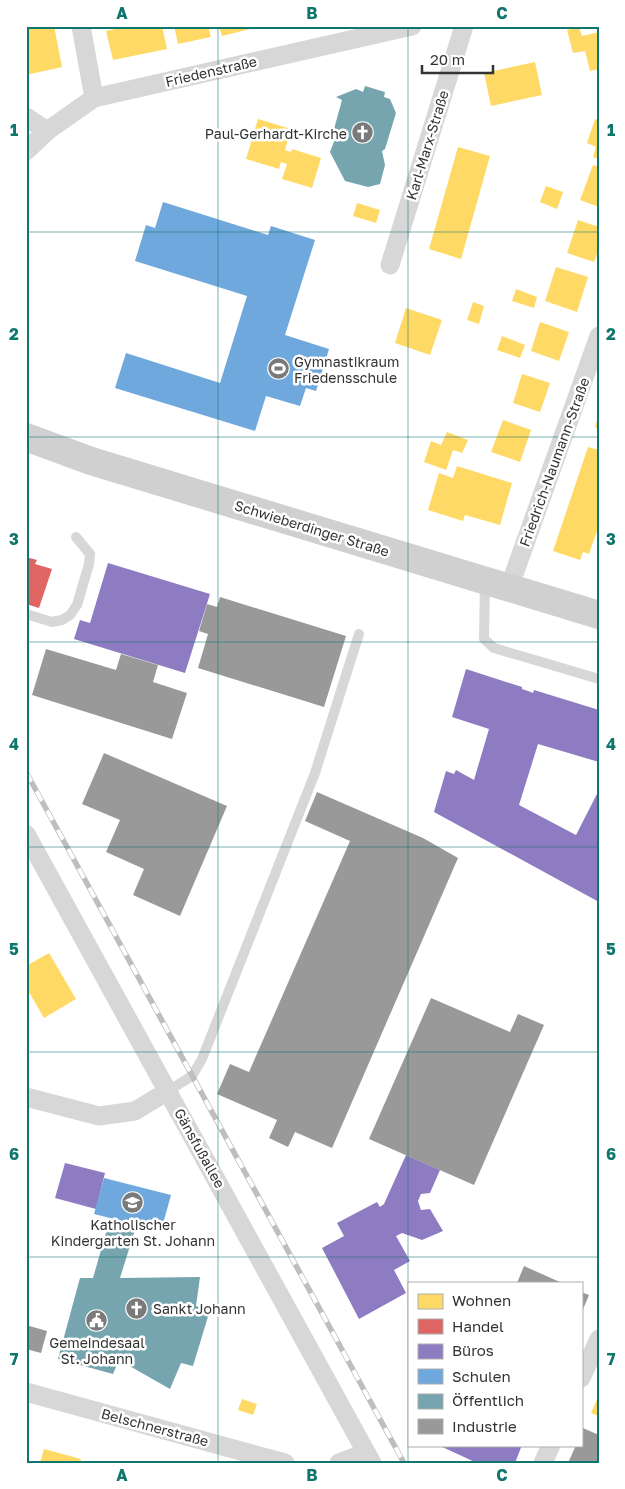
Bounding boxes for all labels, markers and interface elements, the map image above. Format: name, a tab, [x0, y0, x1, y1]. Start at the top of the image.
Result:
text: A	[116, 3, 128, 23]
text: B	[306, 3, 318, 23]
text: C	[496, 3, 508, 23]
scale bar	[422, 42, 494, 74]
text: 20 m	[430, 50, 465, 68]
street label: Friedenstraße	[164, 52, 258, 90]
street label: Karl-Marx-Straße	[402, 88, 452, 202]
text: 1	[10, 120, 18, 140]
text: 1	[607, 120, 615, 140]
church icon: Paul-Gerhardt-Kirche	[351, 121, 375, 145]
place label: Paul-Gerhardt-Kirche	[205, 125, 347, 142]
text: 2	[9, 324, 19, 344]
text: 2	[606, 324, 616, 344]
place label: Gymnastikraum Friedensschule	[294, 353, 399, 386]
sports icon: Gymnastikraum Friedensschule	[266, 357, 290, 381]
street label: Friedrich-Naumann-Straße	[515, 375, 593, 549]
street label: Schwieberdinger Straße	[233, 496, 391, 560]
text: 3	[9, 529, 19, 549]
text: 3	[606, 529, 616, 549]
text: 4	[9, 734, 19, 754]
text: 4	[606, 734, 616, 754]
text: 5	[9, 939, 19, 959]
text: 5	[606, 939, 616, 959]
street label: Gänsfußallee	[171, 1105, 229, 1191]
text: 6	[9, 1144, 19, 1164]
text: 6	[606, 1144, 616, 1164]
school or university icon: Katholischer Kindergarten St. Johann	[121, 1190, 145, 1214]
place label: Katholischer Kindergarten St. Johann	[51, 1216, 215, 1249]
legend	[408, 1282, 582, 1446]
text: Wohnen	[452, 1291, 511, 1309]
church icon: Sankt Johann	[125, 1296, 149, 1320]
place label: Sankt Johann	[153, 1300, 246, 1317]
public building icon: Gemeindesaal St. Johann	[85, 1308, 109, 1332]
text: Handel	[452, 1317, 504, 1335]
place label: Gemeindesaal St. Johann	[49, 1334, 145, 1367]
text: Büros	[452, 1341, 494, 1359]
text: 7	[10, 1349, 19, 1369]
text: 7	[607, 1349, 616, 1369]
text: Schulen	[452, 1367, 511, 1385]
text: Öffentlich	[452, 1391, 524, 1409]
street label: Belschnerstraße	[100, 1405, 210, 1449]
text: Industrie	[452, 1417, 517, 1435]
text: A	[116, 1465, 128, 1485]
text: B	[306, 1465, 318, 1485]
text: C	[496, 1465, 508, 1485]

